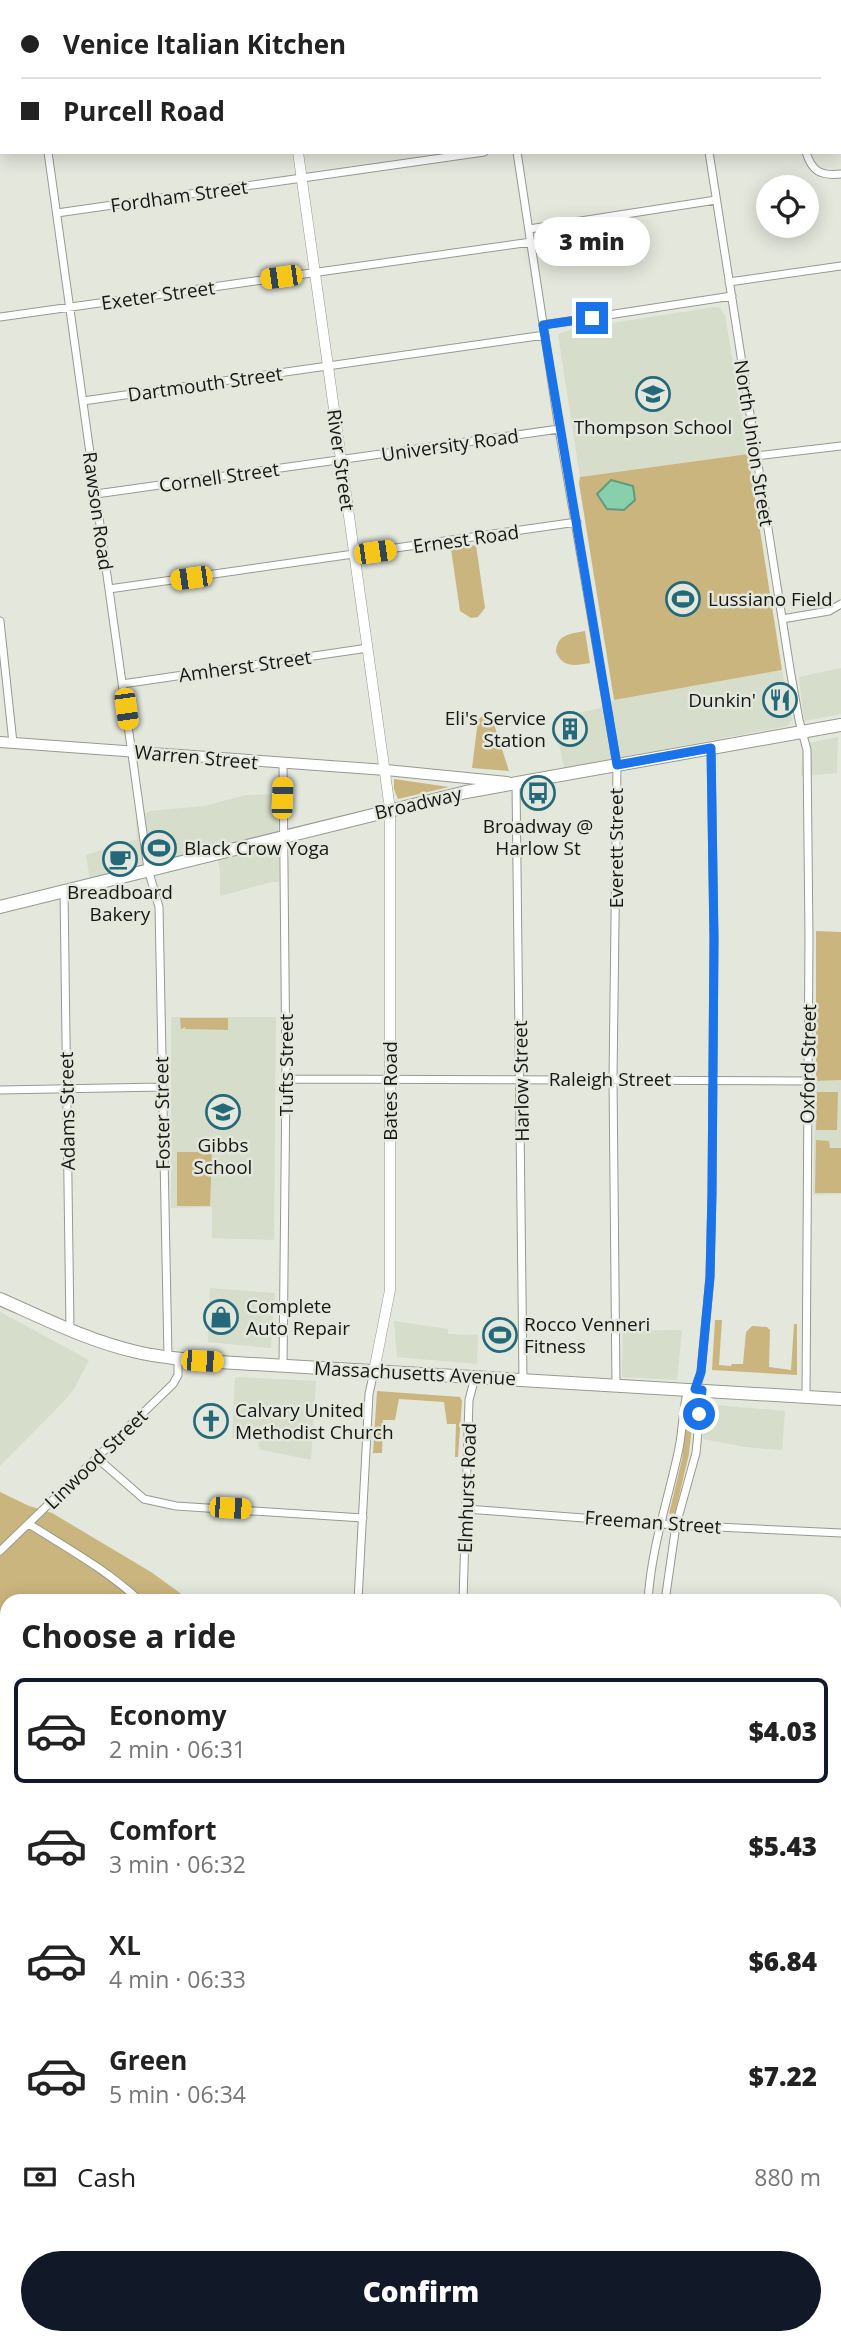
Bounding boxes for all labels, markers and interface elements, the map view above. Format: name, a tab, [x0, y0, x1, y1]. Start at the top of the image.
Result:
text: Venice Italian Kitchen	[63, 26, 346, 62]
text: Purcell Road	[63, 93, 225, 129]
street label: Fordham Street	[109, 173, 250, 219]
map controls	[756, 175, 819, 238]
button: locate	[756, 175, 819, 238]
callout: 3 min	[534, 216, 650, 266]
text: 3 min	[559, 225, 625, 257]
car	[259, 264, 304, 290]
street label: Exeter Street	[100, 274, 217, 316]
route end	[576, 302, 608, 334]
street label: North Union Street	[728, 358, 780, 528]
street label: Dartmouth Street	[126, 360, 284, 408]
school or university icon: Thompson School	[634, 375, 672, 413]
street label: River Street	[321, 407, 361, 513]
place label: Thompson School	[574, 414, 732, 440]
street label: University Road	[380, 422, 520, 468]
street label: Rawson Road	[77, 450, 119, 572]
street label: Cornell Street	[157, 456, 281, 498]
street label: Ernest Road	[411, 519, 521, 559]
car	[353, 539, 398, 565]
car	[169, 565, 214, 591]
sports icon: Lussiano Field	[664, 580, 702, 618]
place label: Lussiano Field	[708, 586, 833, 612]
street label: Amherst Street	[177, 644, 313, 688]
restaurant icon: Dunkin'	[761, 681, 799, 719]
car	[113, 687, 140, 731]
place label: Dunkin'	[688, 687, 756, 713]
place label: Eli's Service Station	[445, 705, 546, 753]
building icon: Eli's Service Station	[551, 710, 589, 748]
street label: Warren Street	[133, 739, 259, 775]
bus stop icon: Broadway @ Harlow St	[519, 774, 557, 812]
car	[271, 777, 294, 819]
street label: Broadway	[372, 780, 464, 826]
street label: Everett Street	[603, 787, 629, 908]
place label: Broadway @ Harlow St	[483, 813, 593, 861]
sports icon: Black Crow Yoga	[140, 829, 178, 867]
place label: Black Crow Yoga	[184, 835, 329, 861]
cafe icon: Breadboard Bakery	[101, 840, 139, 878]
place label: Breadboard Bakery	[67, 879, 173, 927]
street label: Oxford Street	[794, 1004, 822, 1124]
street label: Tufts Street	[273, 1014, 299, 1116]
street label: Harlow Street	[507, 1020, 535, 1142]
street label: Bates Road	[377, 1041, 403, 1141]
street label: Adams Street	[53, 1051, 81, 1171]
street label: Foster Street	[148, 1056, 176, 1170]
street label: Raleigh Street	[549, 1066, 671, 1092]
school or university icon: Gibbs School	[204, 1093, 242, 1131]
place label: Gibbs School	[194, 1132, 252, 1180]
place label: Complete Auto Repair	[246, 1293, 350, 1341]
shop icon: Complete Auto Repair	[202, 1298, 240, 1336]
place label: Rocco Venneri Fitness	[524, 1311, 650, 1359]
sports icon: Rocco Venneri Fitness	[481, 1316, 519, 1354]
car	[181, 1349, 224, 1373]
street label: Massachusetts Avenue	[313, 1355, 517, 1391]
place label: Calvary United Methodist Church	[235, 1397, 394, 1445]
route start	[683, 1398, 715, 1430]
church icon: Calvary United Methodist Church	[192, 1402, 230, 1440]
street label: Linwood Street	[39, 1403, 153, 1515]
street label: Elmhurst Road	[452, 1423, 482, 1553]
car	[209, 1496, 252, 1520]
street label: Freeman Street	[584, 1504, 722, 1540]
text: Choose a ride	[21, 1614, 236, 1657]
text: Economy	[109, 1697, 227, 1733]
icon: car	[25, 1699, 88, 1762]
text: $4.03	[749, 1713, 817, 1749]
text: 2 min · 06:31	[109, 1733, 246, 1765]
text: Comfort	[109, 1812, 216, 1848]
icon: car	[25, 1814, 88, 1877]
text: $5.43	[749, 1828, 817, 1864]
text: 3 min · 06:32	[109, 1848, 246, 1880]
text: XL	[109, 1927, 141, 1963]
icon: car	[25, 1929, 88, 1992]
text: $6.84	[749, 1943, 817, 1979]
text: 4 min · 06:33	[109, 1963, 246, 1995]
text: Green	[109, 2042, 187, 2078]
icon: car	[25, 2044, 88, 2107]
text: $7.22	[749, 2058, 817, 2094]
text: 5 min · 06:34	[109, 2078, 246, 2110]
icon: cash	[21, 2158, 59, 2196]
text: Cash	[77, 2159, 136, 2195]
text: 880 m	[754, 2161, 821, 2193]
button: Confirm	[21, 2251, 821, 2331]

